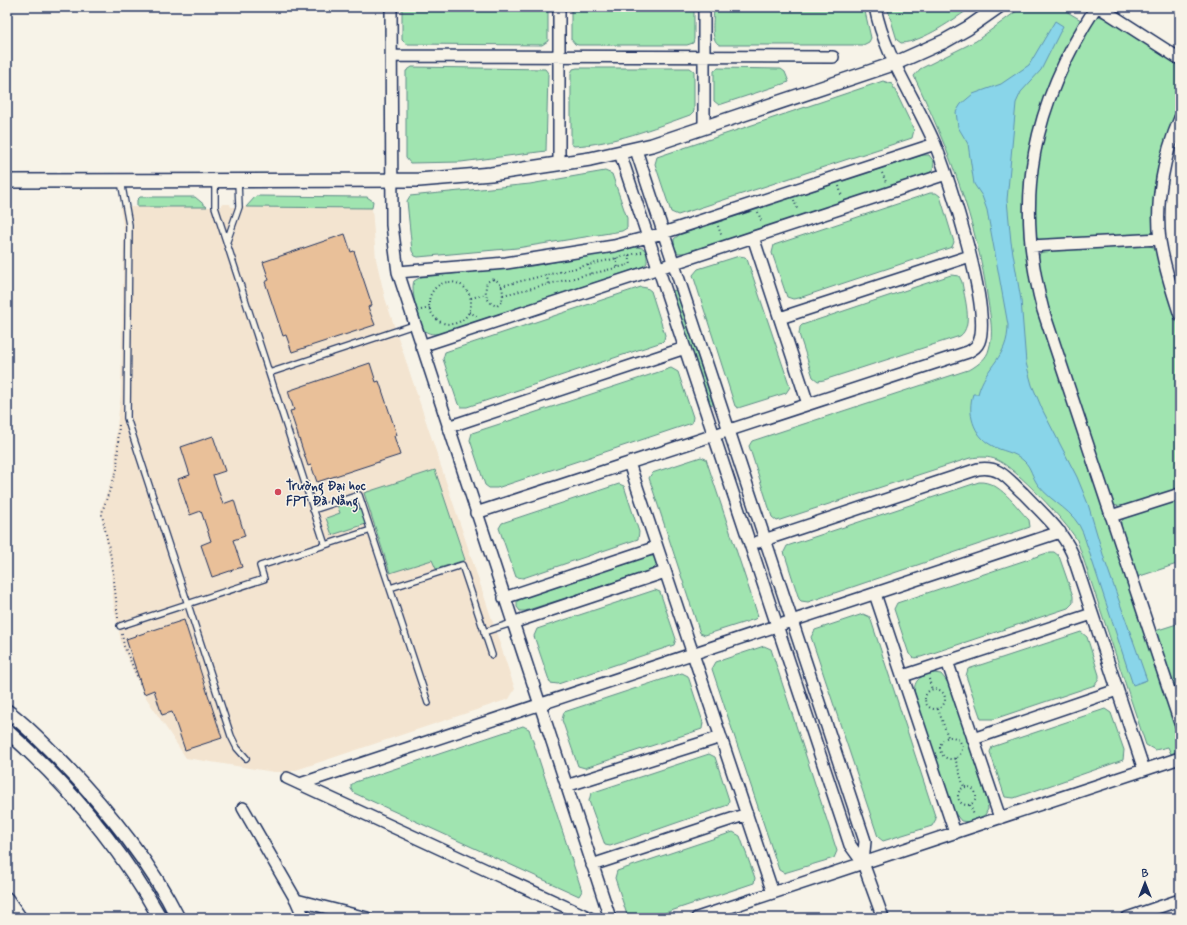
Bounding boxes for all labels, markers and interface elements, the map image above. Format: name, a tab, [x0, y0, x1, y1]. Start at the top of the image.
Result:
place label: Trường Đại học FPT Đà Nẵng	[286, 478, 367, 513]
marker: Trường Đại học FPT Đà Nẵng	[273, 487, 283, 497]
north arrow	[1125, 863, 1165, 903]
text: B	[1142, 867, 1149, 881]

